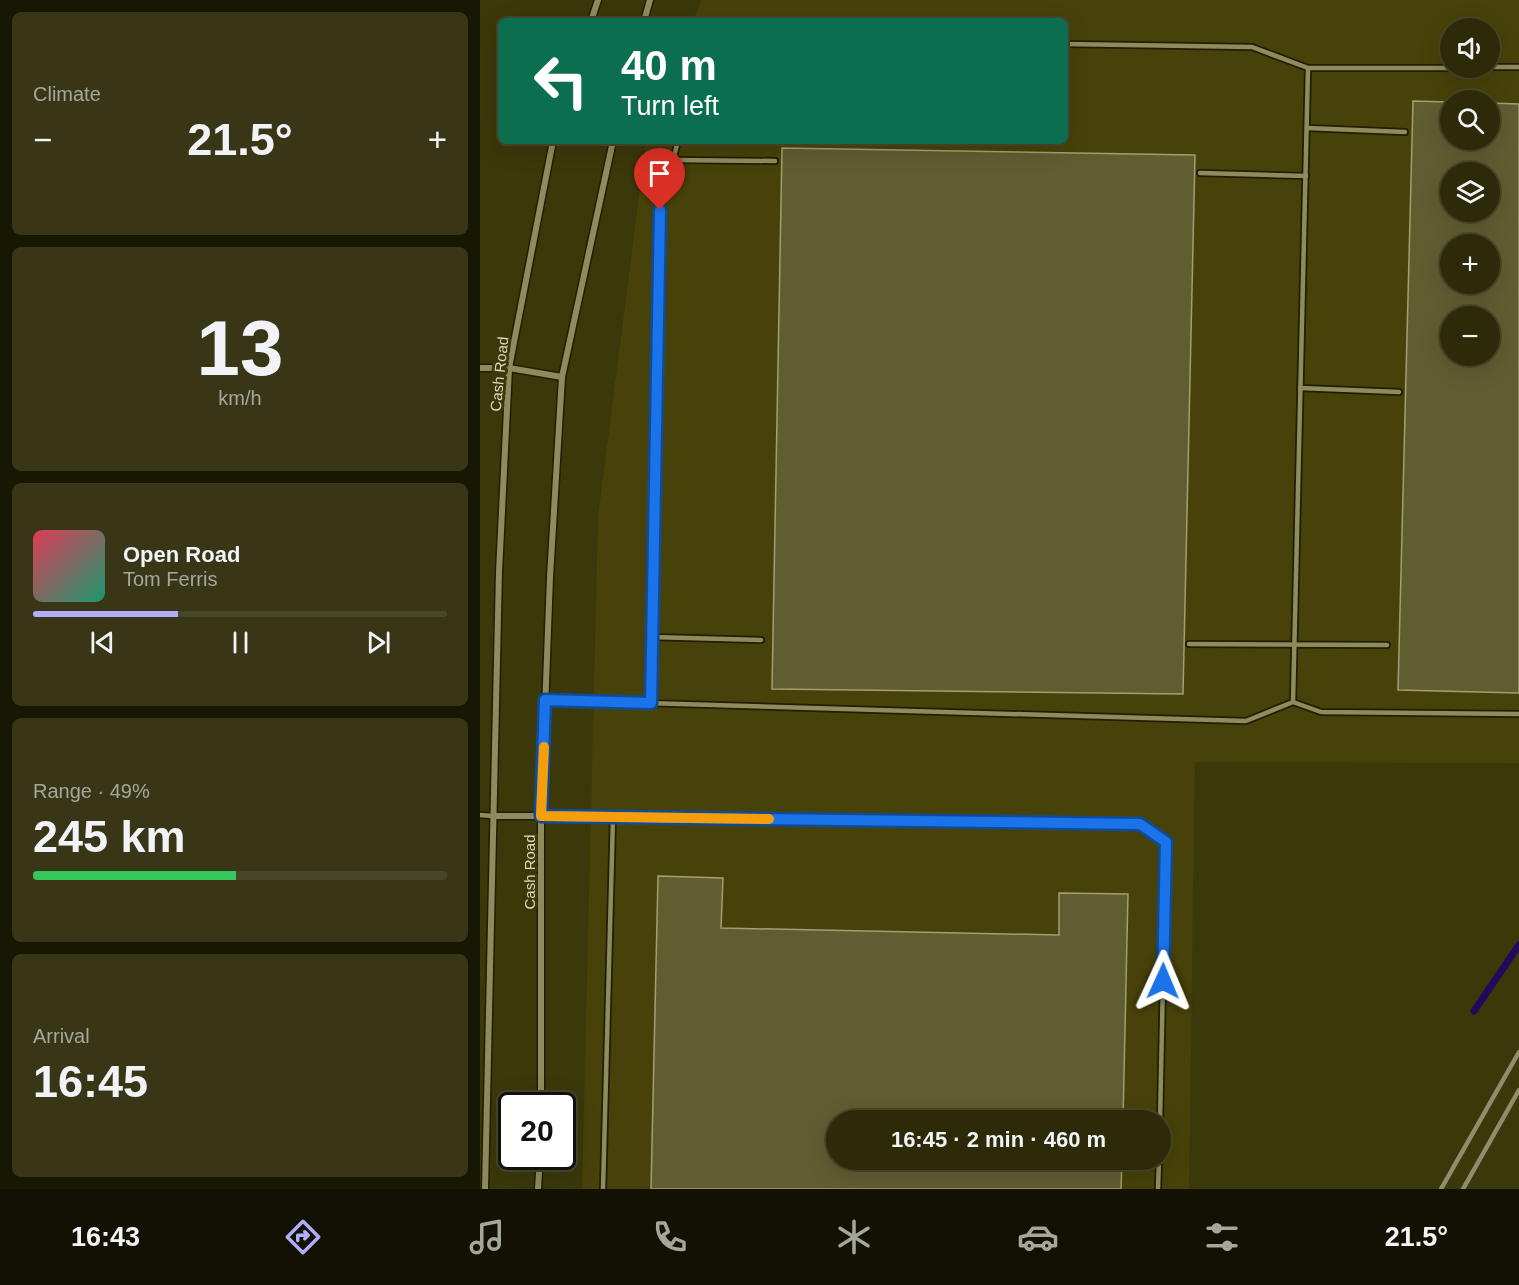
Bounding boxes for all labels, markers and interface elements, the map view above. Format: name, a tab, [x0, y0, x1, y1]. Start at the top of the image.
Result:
map controls	[1440, 18, 1500, 366]
button: sound	[1440, 18, 1500, 78]
icon: left	[522, 42, 600, 120]
text: 40 m	[621, 42, 717, 89]
text: Climate	[33, 83, 101, 105]
button: search	[1440, 90, 1500, 150]
text: Turn left	[621, 91, 719, 121]
text: 21.5°	[187, 114, 293, 165]
text: −	[33, 121, 52, 158]
text: +	[428, 121, 447, 158]
pin	[634, 148, 685, 210]
icon: arrive	[643, 157, 676, 190]
button: layers	[1440, 162, 1500, 222]
button: +	[1440, 234, 1500, 294]
text: 13	[197, 304, 283, 392]
button: −	[1440, 306, 1500, 366]
street label: Cash Road	[487, 336, 511, 412]
text: km/h	[218, 387, 262, 409]
text: Open Road	[123, 542, 240, 567]
text: Tom Ferris	[123, 568, 217, 590]
icon: previous	[86, 626, 119, 659]
icon: pause	[224, 626, 257, 659]
icon: next	[362, 626, 395, 659]
text: Range · 49%	[33, 780, 150, 802]
text: 245 km	[33, 811, 186, 862]
street label: Cash Road	[521, 834, 538, 910]
position arrow	[1131, 949, 1195, 1013]
text: Arrival	[33, 1025, 90, 1047]
text: 16:45	[33, 1056, 148, 1107]
speed limit sign: 20	[498, 1092, 576, 1170]
text: 16:45 · 2 min · 460 m	[891, 1127, 1106, 1152]
icon: directions	[282, 1216, 324, 1258]
icon: music	[466, 1216, 508, 1258]
icon: phone	[649, 1216, 691, 1258]
icon: climate	[833, 1216, 875, 1258]
icon: car	[1017, 1216, 1059, 1258]
icon: filters	[1201, 1216, 1243, 1258]
text: 16:43	[71, 1222, 140, 1252]
text: 21.5°	[1385, 1222, 1448, 1252]

